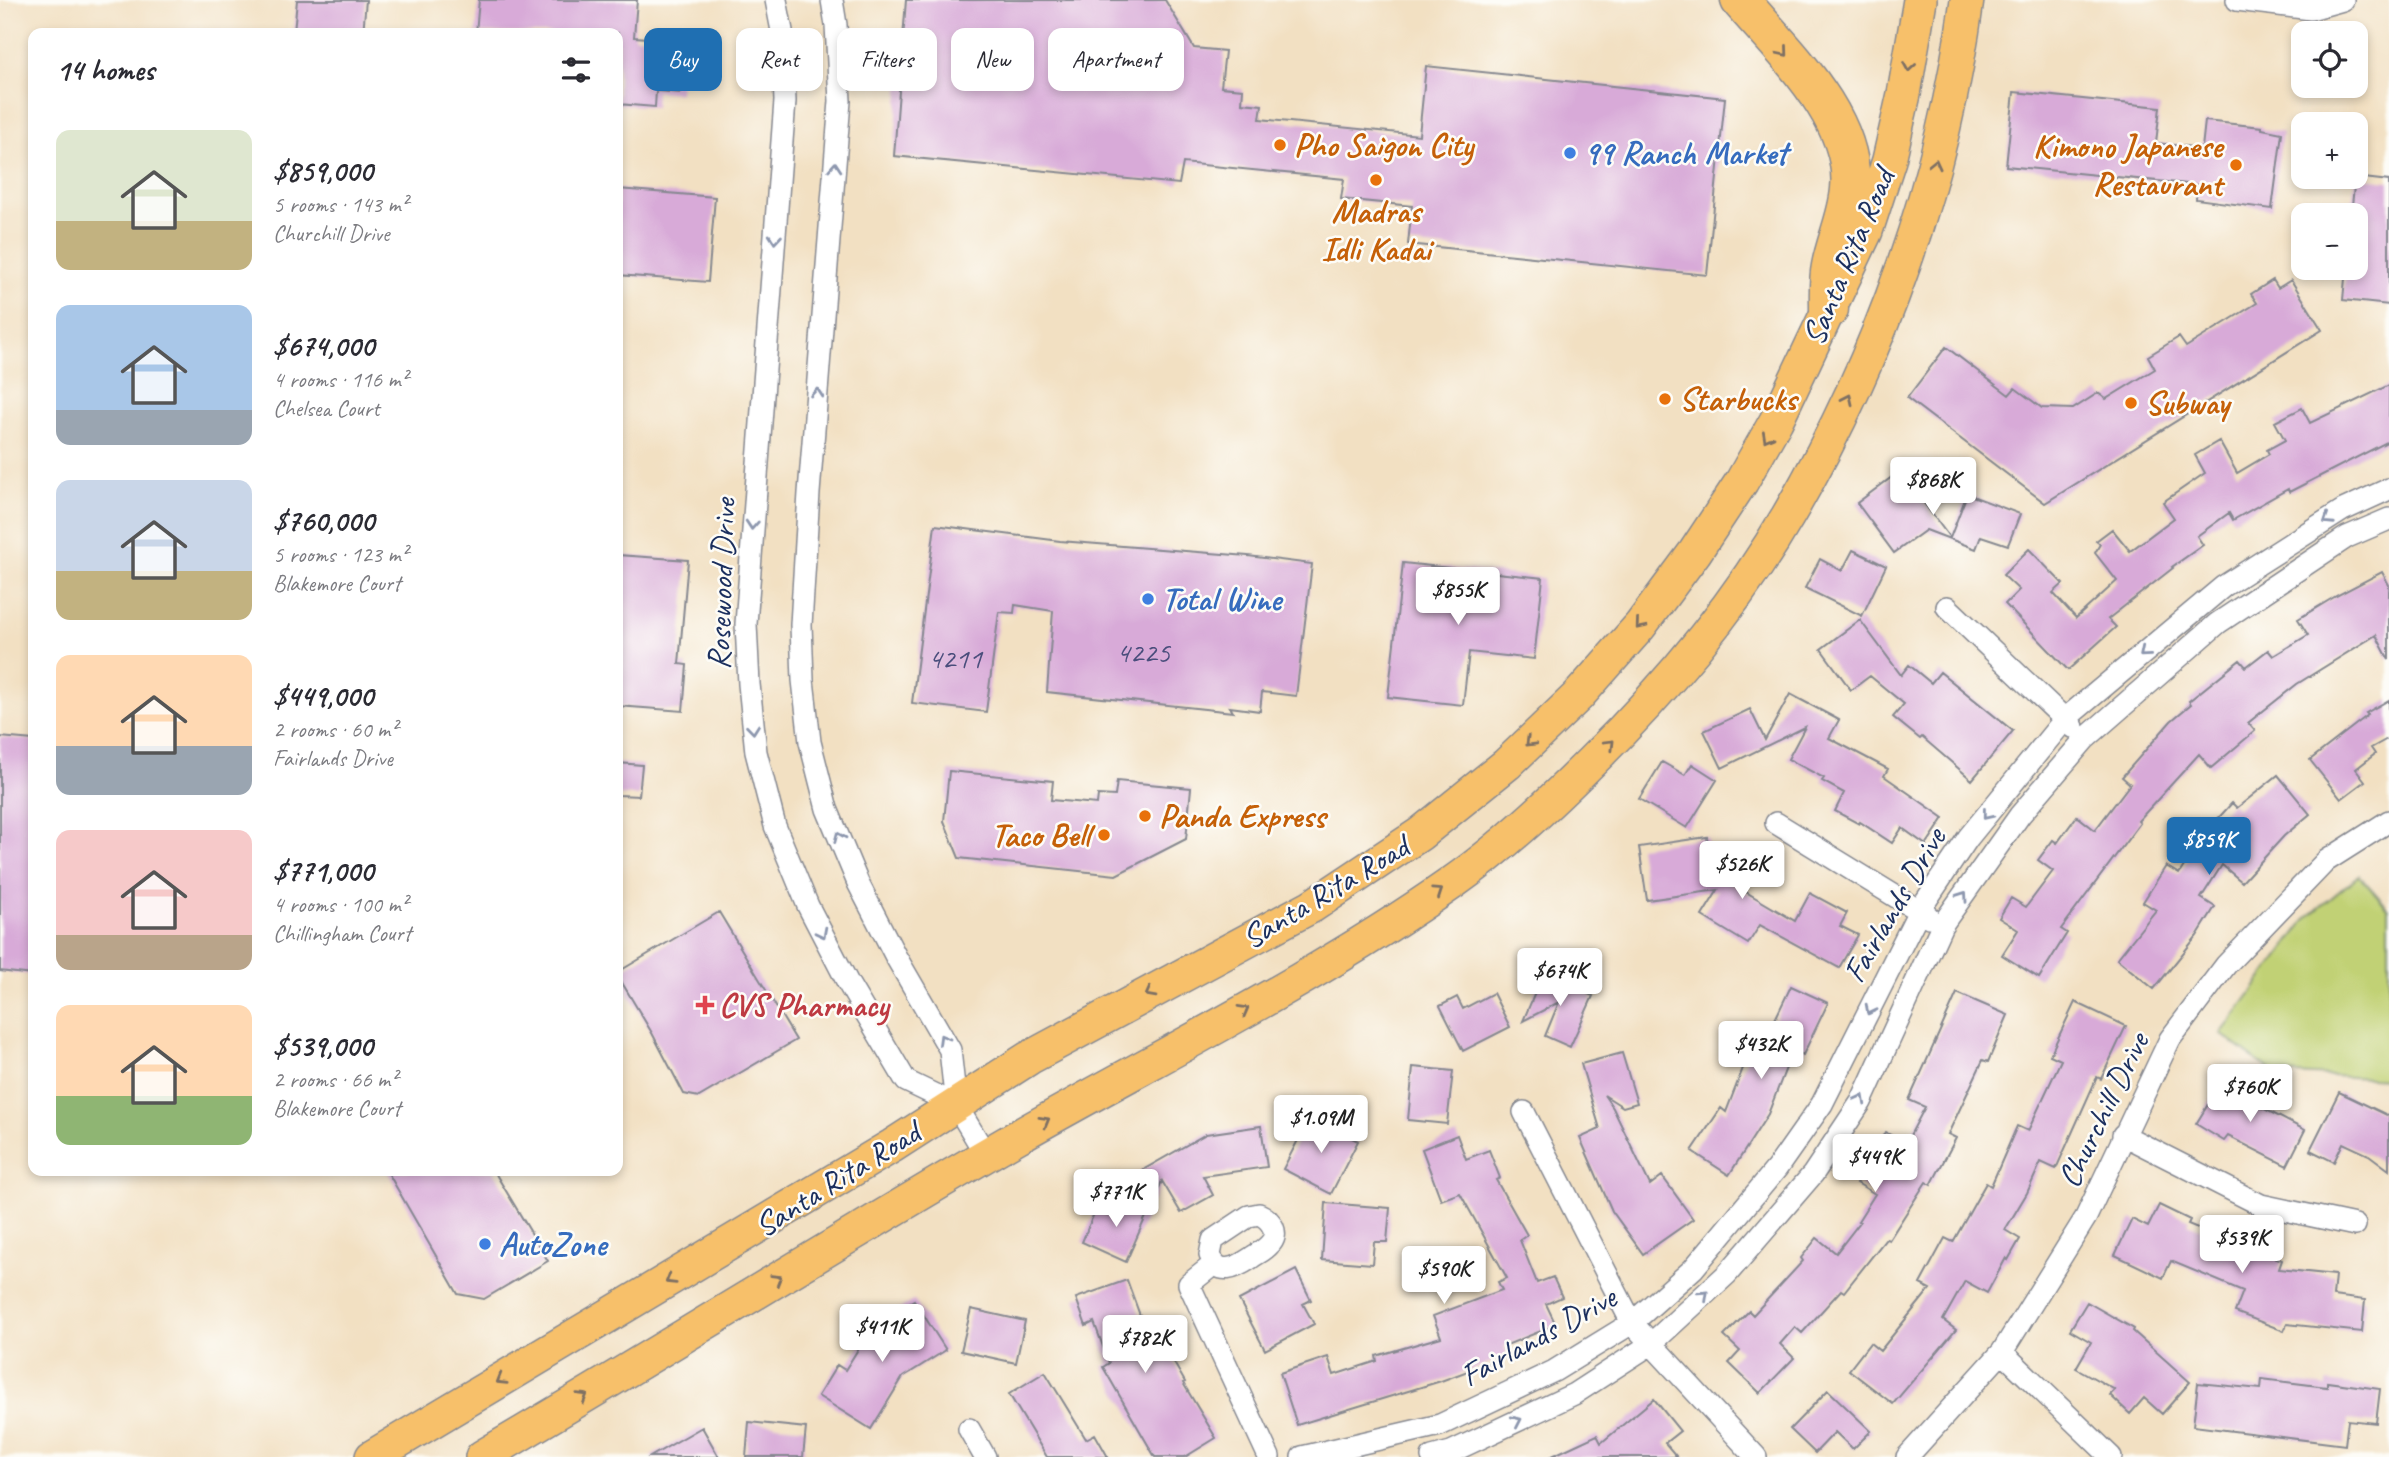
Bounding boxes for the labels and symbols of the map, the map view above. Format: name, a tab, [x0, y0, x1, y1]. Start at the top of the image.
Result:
one-way arrow	[1776, 44, 1788, 57]
one-way arrow	[1902, 61, 1917, 73]
place label: Pho Saigon City	[1294, 124, 1476, 166]
place label: Kimono Japanese Restaurant	[2033, 125, 2226, 205]
place label: 99 Ranch Market	[1584, 132, 1792, 174]
marker: Pho Saigon City	[1272, 137, 1288, 153]
marker: 99 Ranch Market	[1562, 145, 1578, 161]
marker: Kimono Japanese Restaurant	[2228, 157, 2244, 173]
street label: Santa Rita Road	[1792, 158, 1906, 351]
one-way arrow	[1927, 158, 1941, 170]
one-way arrow	[828, 161, 843, 172]
marker: Madras Idli Kadai	[1368, 172, 1384, 188]
place label: Madras Idli Kadai	[1321, 190, 1435, 270]
one-way arrow	[768, 234, 783, 245]
place label: Starbucks	[1679, 378, 1800, 420]
place label: Subway	[2145, 382, 2233, 424]
one-way arrow	[809, 388, 824, 399]
marker: Starbucks	[1657, 391, 1673, 407]
one-way arrow	[1840, 394, 1854, 406]
marker: Subway	[2123, 395, 2139, 411]
one-way arrow	[1762, 429, 1775, 442]
pin: $868K	[1884, 458, 1982, 517]
street label: Rosewood Drive	[697, 495, 745, 670]
one-way arrow	[2323, 511, 2336, 524]
one-way arrow	[745, 519, 760, 530]
pin: $855K	[1409, 568, 1507, 627]
place label: Total Wine	[1162, 578, 1284, 620]
marker: Total Wine	[1140, 591, 1156, 607]
one-way arrow	[1636, 618, 1649, 630]
house number: 4225	[1116, 633, 1172, 671]
house number: 4211	[928, 639, 983, 677]
one-way arrow	[2140, 645, 2153, 657]
one-way arrow	[745, 724, 760, 735]
one-way arrow	[1526, 733, 1539, 746]
one-way arrow	[1602, 739, 1615, 752]
place label: Panda Express	[1159, 795, 1329, 837]
marker: Panda Express	[1137, 808, 1153, 824]
one-way arrow	[1982, 808, 1995, 820]
place label: Taco Bell	[991, 814, 1096, 856]
street label: Fairlands Drive	[1833, 818, 1956, 990]
pin: $859K	[2160, 818, 2258, 877]
street label: Santa Rita Road	[1234, 823, 1420, 958]
marker: Taco Bell	[1096, 827, 1112, 843]
one-way arrow	[833, 832, 847, 844]
pin: $526K	[1693, 842, 1791, 901]
one-way arrow	[1431, 887, 1444, 900]
one-way arrow	[1955, 891, 1967, 904]
one-way arrow	[814, 926, 827, 938]
pin: $674K	[1511, 948, 1609, 1008]
place label: CVS Pharmacy	[719, 984, 891, 1026]
one-way arrow	[1145, 984, 1158, 998]
marker: CVS Pharmacy	[697, 997, 713, 1013]
one-way arrow	[1864, 1003, 1878, 1015]
one-way arrow	[1237, 1005, 1249, 1018]
pin: $432K	[1712, 1021, 1810, 1081]
street label: Churchill Drive	[2048, 1024, 2159, 1194]
one-way arrow	[938, 1034, 951, 1046]
pin: $760K	[2201, 1064, 2299, 1124]
one-way arrow	[1853, 1094, 1867, 1106]
pin: $1.09M	[1264, 1096, 1378, 1155]
street label: Santa Rita Road	[746, 1109, 932, 1246]
one-way arrow	[1038, 1116, 1051, 1129]
pin: $449K	[1826, 1134, 1924, 1194]
pin: $771K	[1067, 1170, 1165, 1229]
pin: $539K	[2193, 1216, 2291, 1275]
place label: AutoZone	[499, 1223, 609, 1265]
marker: AutoZone	[477, 1236, 493, 1252]
pin: $590K	[1395, 1246, 1493, 1306]
one-way arrow	[665, 1272, 678, 1285]
one-way arrow	[770, 1275, 783, 1288]
street label: Fairlands Drive	[1453, 1275, 1625, 1396]
one-way arrow	[1696, 1291, 1709, 1303]
pin: $411K	[833, 1304, 931, 1364]
pin: $782K	[1096, 1316, 1194, 1375]
one-way arrow	[496, 1372, 509, 1385]
one-way arrow	[575, 1392, 588, 1405]
one-way arrow	[1510, 1416, 1522, 1430]

